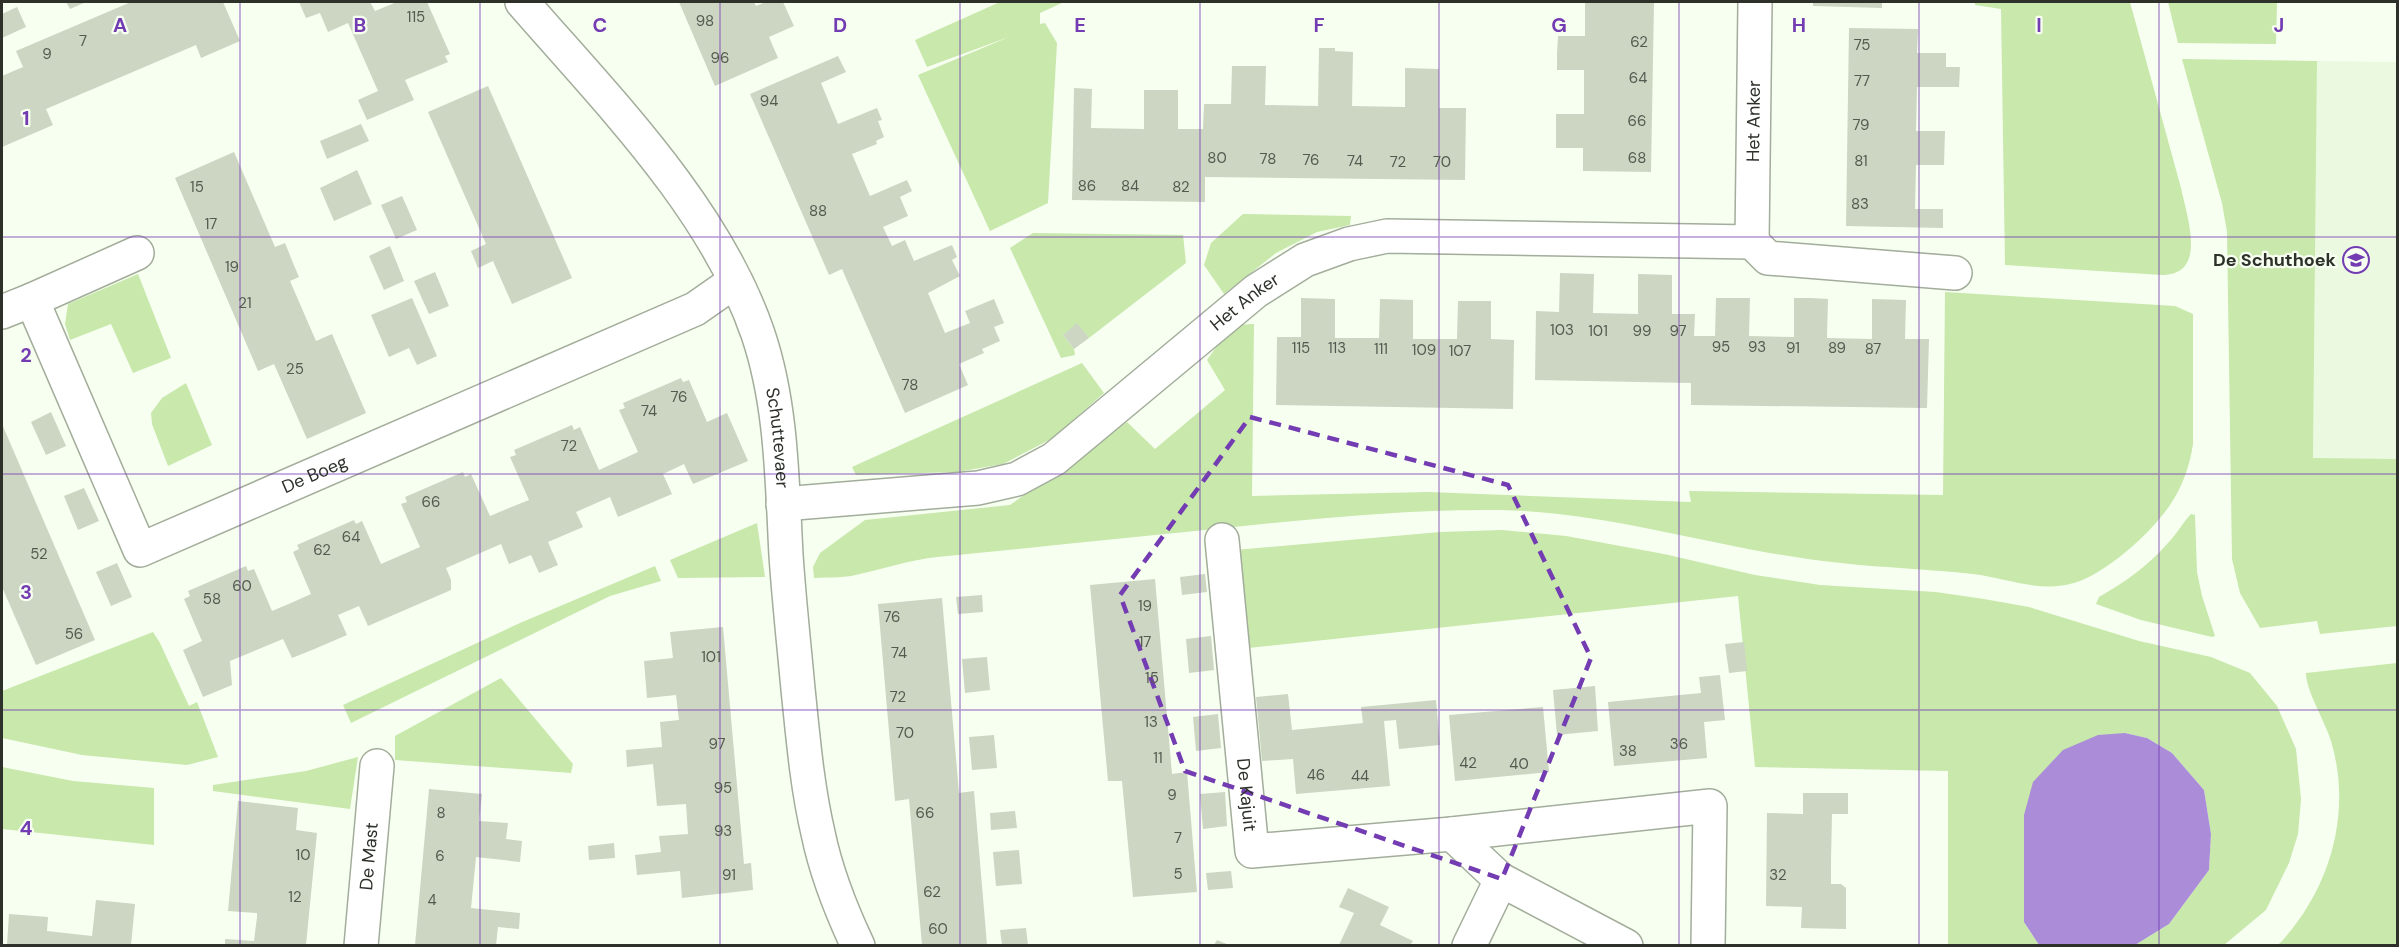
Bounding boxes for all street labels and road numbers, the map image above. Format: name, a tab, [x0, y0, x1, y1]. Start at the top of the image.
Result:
street label: Het Anker	[1741, 80, 1766, 162]
street label: Het Anker	[1205, 267, 1284, 336]
street label: Schuttevaer	[760, 386, 795, 489]
street label: De Boeg	[278, 449, 351, 499]
street label: De Kajuit	[1231, 757, 1262, 833]
street label: De Mast	[354, 821, 384, 891]

